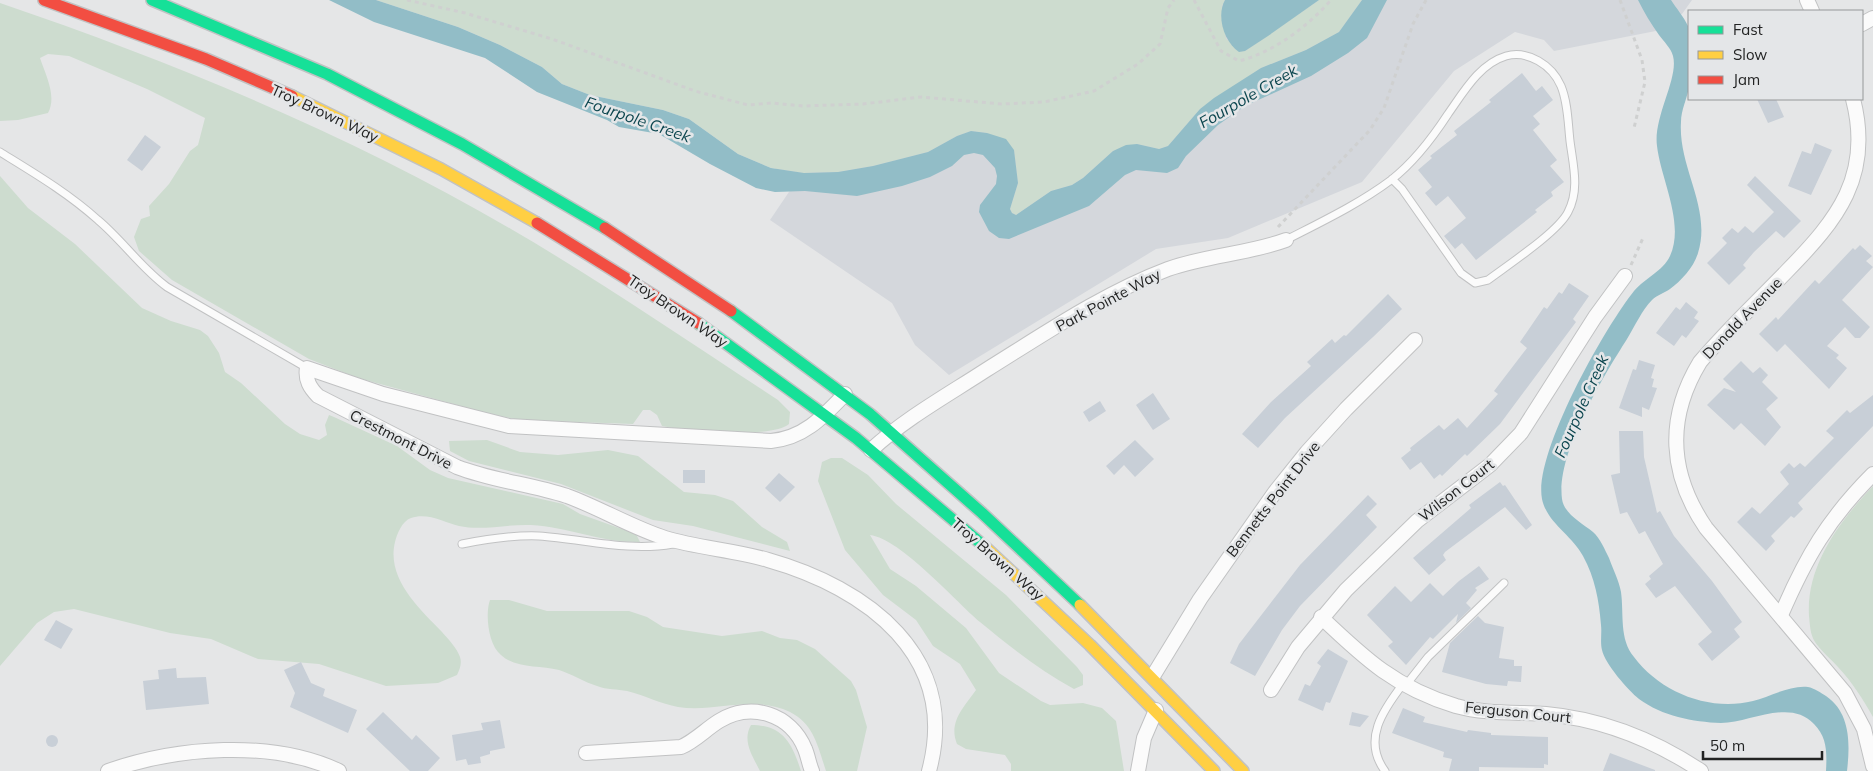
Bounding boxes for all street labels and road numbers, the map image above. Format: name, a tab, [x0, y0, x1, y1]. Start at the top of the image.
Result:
street label: Troy Brown Way	[268, 80, 382, 146]
street label: Park Pointe Way	[1052, 264, 1164, 336]
street label: Troy Brown Way	[625, 271, 731, 351]
street label: Donald Avenue	[1698, 273, 1786, 363]
street label: Crestmont Drive	[347, 405, 455, 473]
street label: Bennetts Point Drive	[1222, 437, 1324, 561]
street label: Wilson Court	[1414, 455, 1498, 525]
street label: Troy Brown Way	[948, 514, 1048, 604]
street label: Ferguson Court	[1464, 697, 1572, 727]

